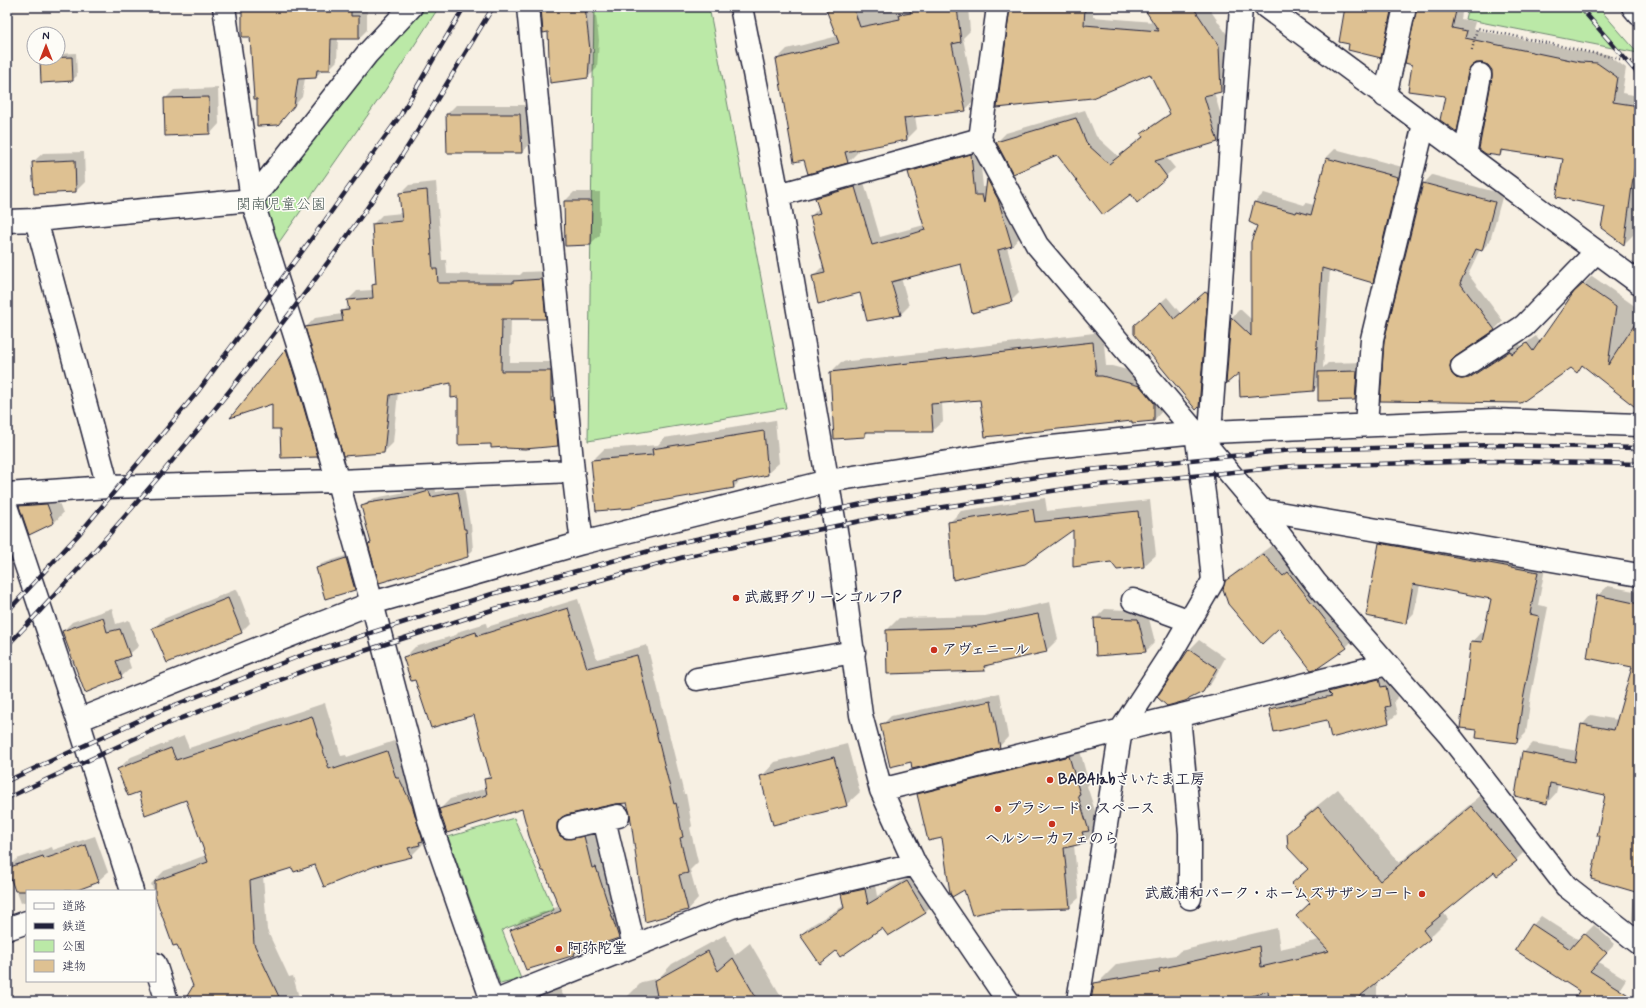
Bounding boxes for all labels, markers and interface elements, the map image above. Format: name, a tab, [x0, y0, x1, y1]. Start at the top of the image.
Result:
north arrow	[26, 26, 66, 66]
text: N	[42, 30, 50, 44]
park label: 関南児童公園	[236, 195, 326, 215]
place label: 武蔵野グリーンゴルフP	[744, 588, 903, 608]
marker: 武蔵野グリーンゴルフP	[731, 593, 741, 603]
place label: アヴェニール	[942, 640, 1030, 660]
marker: アヴェニール	[929, 645, 939, 655]
place label: BABAlabさいたま工房	[1058, 770, 1205, 790]
marker: BABAlabさいたま工房	[1045, 775, 1055, 785]
place label: プラシード・スペース	[1006, 799, 1155, 819]
marker: プラシード・スペース	[993, 804, 1003, 814]
marker: ヘルシーカフェのら	[1047, 819, 1057, 829]
place label: ヘルシーカフェのら	[985, 829, 1119, 849]
place label: 武蔵浦和パーク・ホームズサザンコート	[1144, 884, 1414, 904]
marker: 武蔵浦和パーク・ホームズサザンコート	[1417, 889, 1427, 899]
legend	[26, 890, 156, 982]
text: 道路	[62, 899, 86, 915]
text: 鉄道	[62, 919, 86, 935]
text: 公園	[62, 939, 86, 955]
place label: 阿弥陀堂	[567, 939, 627, 959]
marker: 阿弥陀堂	[554, 944, 564, 954]
text: 建物	[62, 959, 86, 975]

